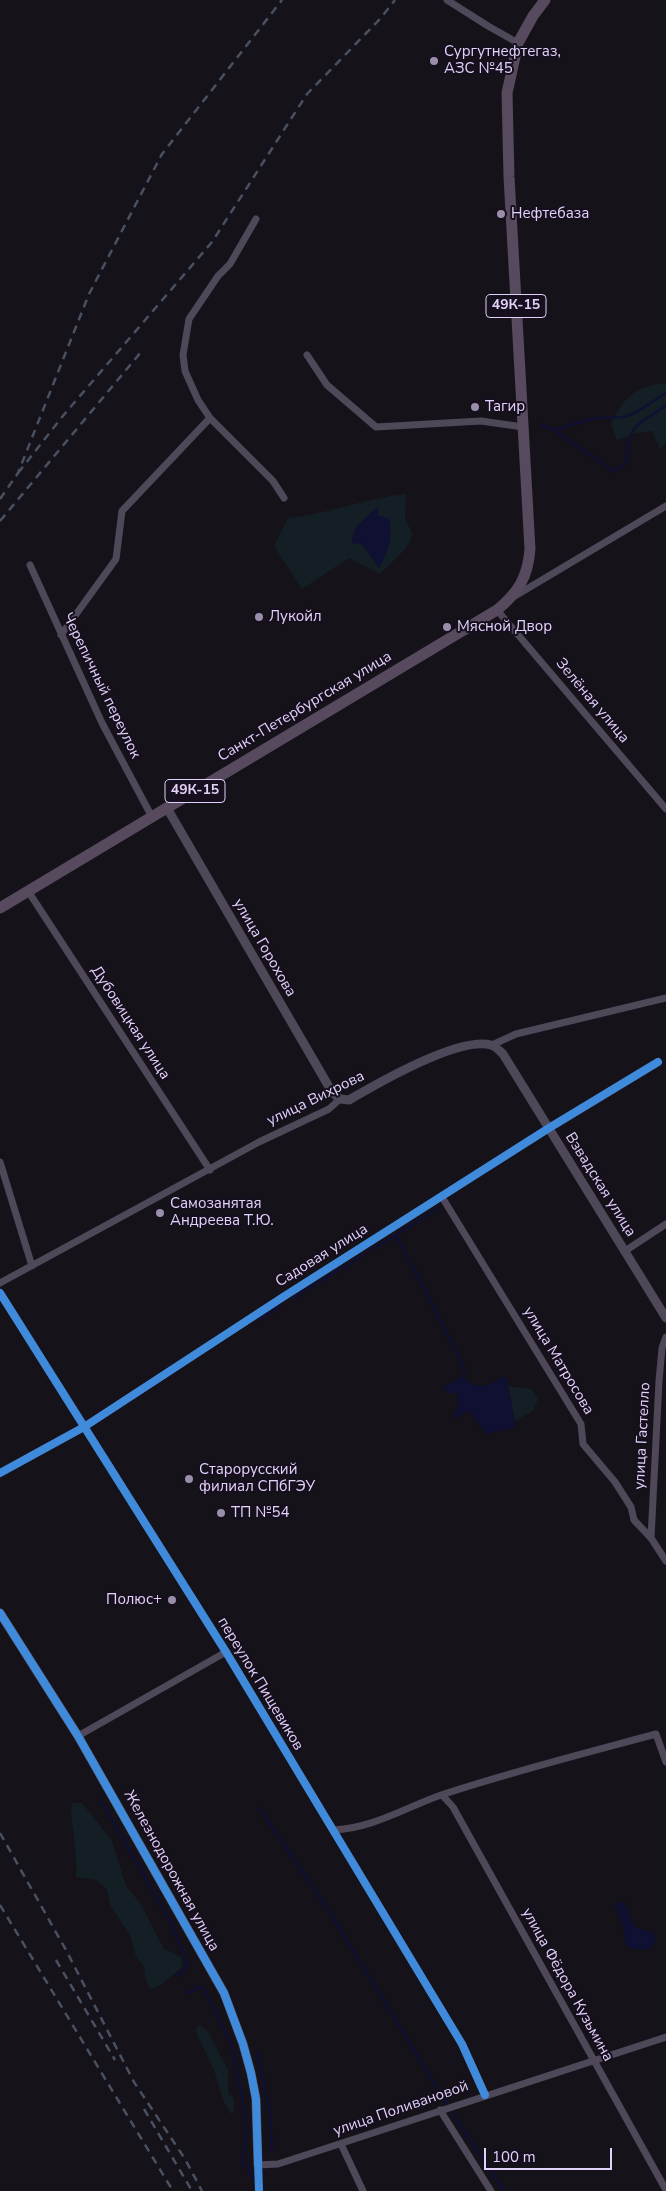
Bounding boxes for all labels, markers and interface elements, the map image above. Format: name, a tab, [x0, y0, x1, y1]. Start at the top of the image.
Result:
place label: Сургутнефтегаз, АЗС №45	[444, 43, 561, 78]
marker: Сургутнефтегаз, АЗС №45	[428, 55, 440, 67]
place label: Нефтебаза	[511, 205, 589, 223]
marker: Нефтебаза	[495, 208, 507, 220]
road number: 49К-15	[486, 294, 546, 318]
place label: Тагир	[485, 398, 525, 416]
marker: Тагир	[469, 401, 481, 413]
place label: Лукойл	[269, 608, 322, 626]
street label: Черепичный переулок	[58, 610, 144, 762]
marker: Лукойл	[253, 611, 265, 623]
place label: Мясной Двор	[457, 618, 552, 636]
marker: Мясной Двор	[441, 621, 453, 633]
street label: Санкт-Петербургская улица	[215, 648, 395, 766]
street label: Зелёная улица	[551, 655, 633, 747]
road number: 49К-15	[165, 779, 225, 802]
street label: улица Горохова	[229, 896, 299, 1000]
street label: Дубовицкая улица	[87, 963, 173, 1083]
street label: улица Вихрова	[264, 1068, 368, 1130]
street label: Взвадская улица	[561, 1130, 639, 1240]
place label: Самозанятая Андреева Т.Ю.	[170, 1195, 274, 1230]
marker: Самозанятая Андреева Т.Ю.	[154, 1207, 166, 1219]
street label: Садовая улица	[273, 1220, 371, 1292]
street label: улица Матросова	[519, 1304, 597, 1418]
street label: улица Гастелло	[631, 1382, 655, 1490]
place label: Старорусский филиал СПбГЭУ	[199, 1461, 315, 1496]
marker: Старорусский филиал СПбГЭУ	[183, 1473, 195, 1485]
place label: ТП №54	[231, 1504, 289, 1522]
marker: ТП №54	[215, 1507, 227, 1519]
place label: Полюс+	[106, 1591, 162, 1609]
marker: Полюс+	[166, 1594, 178, 1606]
street label: переулок Пищевиков	[213, 1614, 307, 1754]
street label: Железнодорожная улица	[119, 1787, 223, 1955]
street label: улица Фёдора Кузьмина	[517, 1905, 617, 2065]
street label: улица Поливановой	[331, 2077, 471, 2141]
scale bar	[486, 2138, 614, 2170]
text: 100 m	[492, 2147, 536, 2167]

